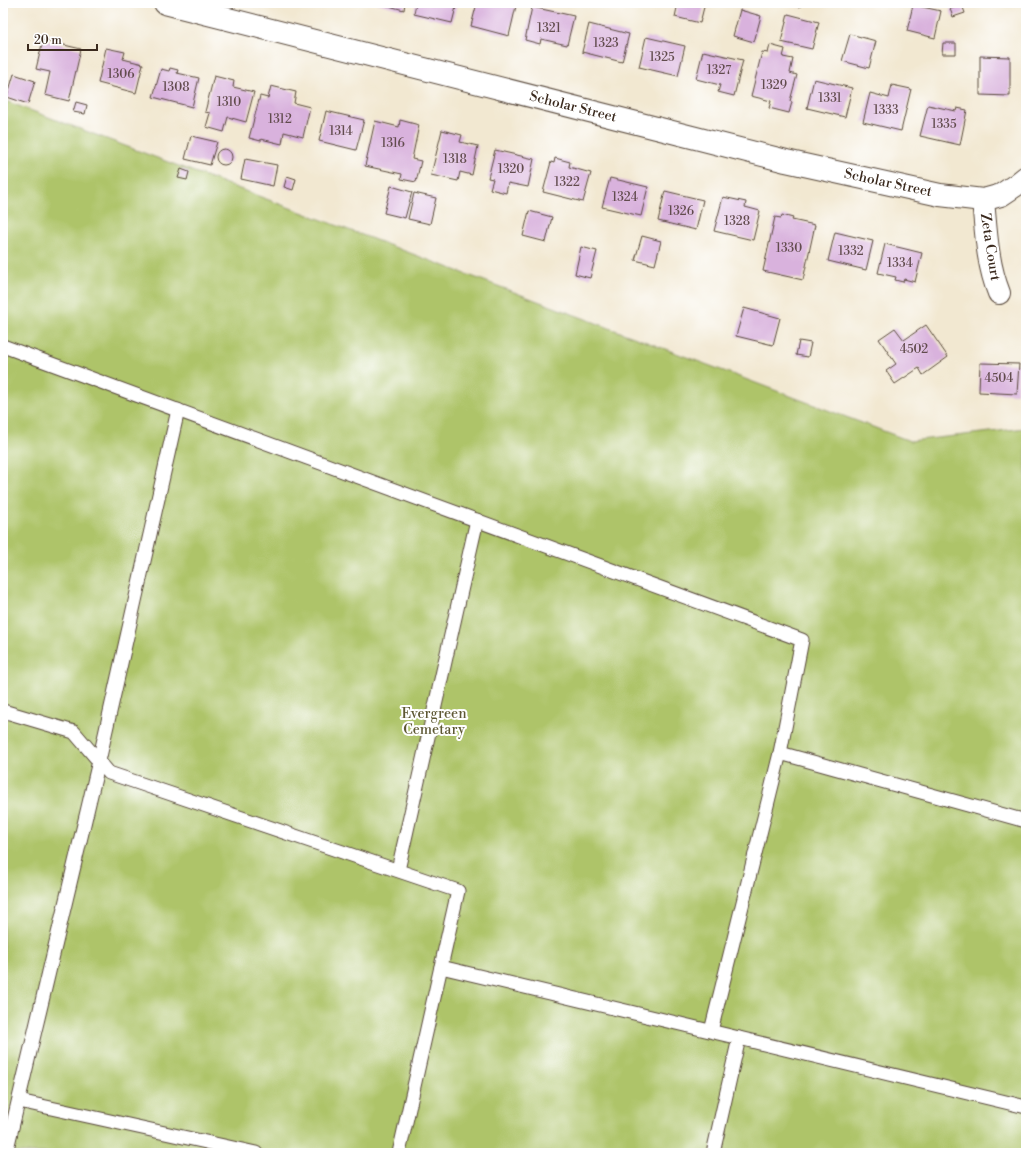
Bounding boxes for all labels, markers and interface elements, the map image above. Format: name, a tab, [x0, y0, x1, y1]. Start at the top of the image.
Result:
house number: 1321	[537, 21, 562, 36]
scale bar	[28, 26, 97, 52]
text: 20 m	[34, 33, 62, 48]
house number: 1323	[593, 36, 619, 51]
house number: 1325	[649, 50, 675, 65]
house number: 1327	[707, 63, 731, 78]
house number: 1306	[107, 67, 135, 82]
house number: 1329	[761, 78, 787, 93]
house number: 1308	[162, 80, 190, 95]
street label: Scholar Street	[527, 87, 619, 127]
house number: 1331	[818, 91, 842, 106]
house number: 1310	[217, 95, 241, 110]
house number: 1333	[873, 103, 899, 118]
house number: 1312	[268, 112, 292, 127]
house number: 1335	[931, 117, 957, 132]
house number: 1314	[329, 124, 353, 139]
house number: 1316	[381, 136, 405, 151]
house number: 1318	[443, 152, 467, 167]
house number: 1320	[498, 162, 524, 177]
street label: Scholar Street	[842, 165, 934, 201]
house number: 1322	[554, 175, 580, 190]
house number: 1324	[612, 190, 638, 205]
house number: 1326	[668, 204, 694, 219]
street label: Zeta Court	[976, 212, 1004, 282]
house number: 1328	[724, 214, 750, 229]
house number: 1330	[776, 241, 802, 256]
house number: 1332	[838, 244, 864, 259]
house number: 1334	[887, 256, 913, 271]
house number: 4502	[900, 342, 928, 357]
house number: 4504	[985, 371, 1013, 386]
park label: Evergreen Cemetary	[402, 705, 467, 739]

